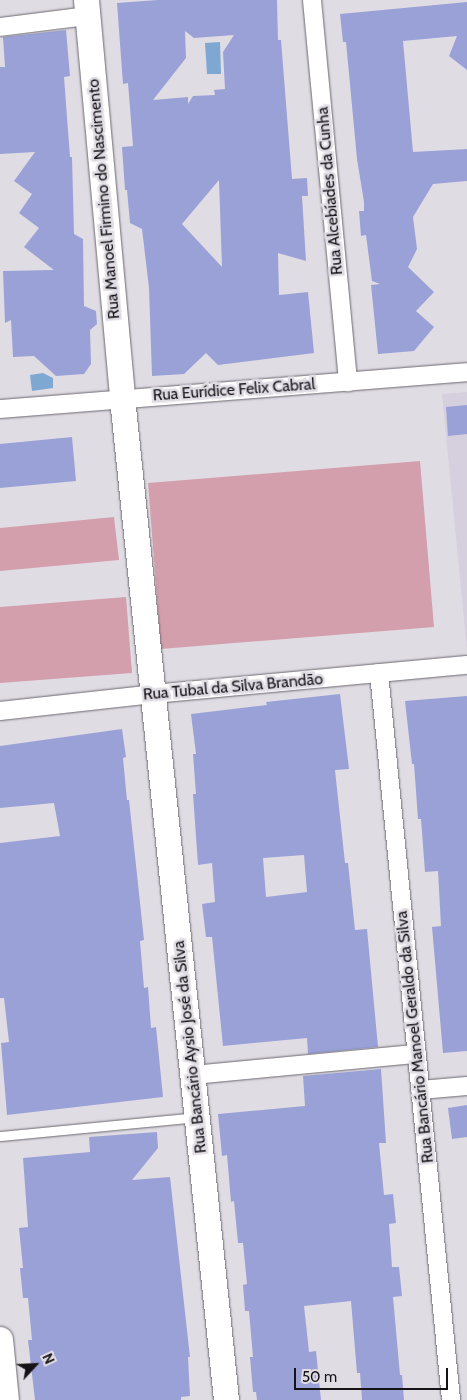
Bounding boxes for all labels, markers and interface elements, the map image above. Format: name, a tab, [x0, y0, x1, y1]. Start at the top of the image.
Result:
street label: Rua Manoel Firmino do Nascimento	[84, 78, 124, 320]
street label: Rua Alcebíades da Cunha	[313, 106, 347, 276]
street label: Rua Eurídice Felix Cabral	[152, 375, 316, 405]
street label: Rua Tubal da Silva Brandão	[142, 670, 324, 704]
street label: Rua Bancário Manoel Geraldo da Silva	[392, 910, 438, 1164]
street label: Rua Bancário Aysio José da Silva	[169, 940, 211, 1154]
north arrow	[10, 1340, 60, 1390]
text: N	[38, 1350, 59, 1367]
scale bar	[297, 1358, 451, 1390]
text: 50 m	[302, 1368, 337, 1386]

